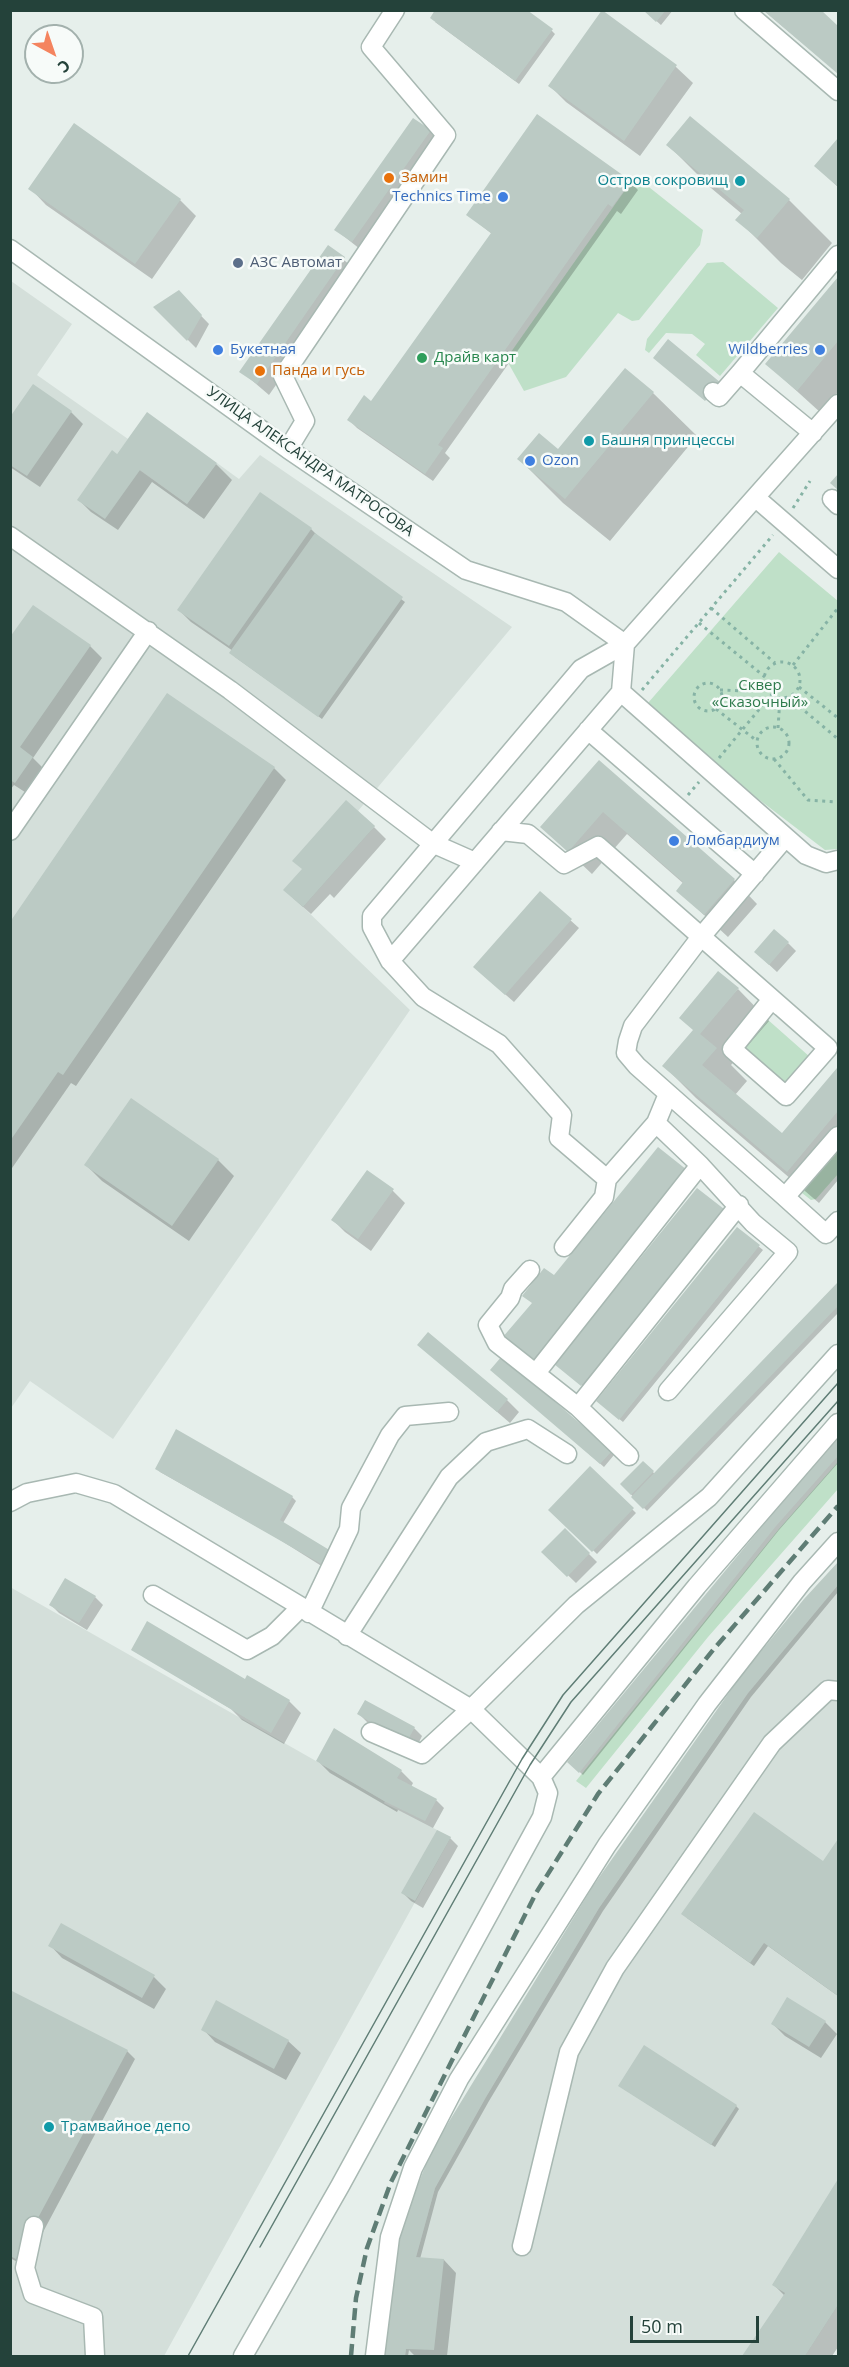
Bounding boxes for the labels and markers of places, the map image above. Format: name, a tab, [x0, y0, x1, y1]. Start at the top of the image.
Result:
place label: Замин	[401, 169, 448, 187]
marker: Замин	[382, 171, 396, 185]
place label: Остров сокровищ	[598, 172, 728, 190]
marker: Остров сокровищ	[733, 174, 747, 188]
place label: Technics Time	[392, 188, 491, 206]
marker: Technics Time	[496, 190, 510, 204]
place label: АЗС Автомат	[250, 254, 342, 272]
marker: АЗС Автомат	[231, 256, 245, 270]
place label: Букетная	[230, 341, 296, 359]
place label: Wildberries	[728, 341, 808, 359]
marker: Букетная	[211, 343, 225, 357]
marker: Wildberries	[813, 343, 827, 357]
place label: Драйв карт	[434, 349, 516, 367]
marker: Драйв карт	[415, 351, 429, 365]
place label: Панда и гусь	[272, 362, 365, 380]
marker: Панда и гусь	[253, 364, 267, 378]
place label: Башня принцессы	[601, 432, 735, 450]
marker: Башня принцессы	[582, 434, 596, 448]
place label: Ozon	[542, 452, 579, 470]
marker: Ozon	[523, 454, 537, 468]
place label: Ломбардиум	[686, 832, 780, 850]
marker: Ломбардиум	[667, 834, 681, 848]
place label: Трамвайное депо	[61, 2118, 190, 2136]
marker: Трамвайное депо	[42, 2120, 56, 2134]

